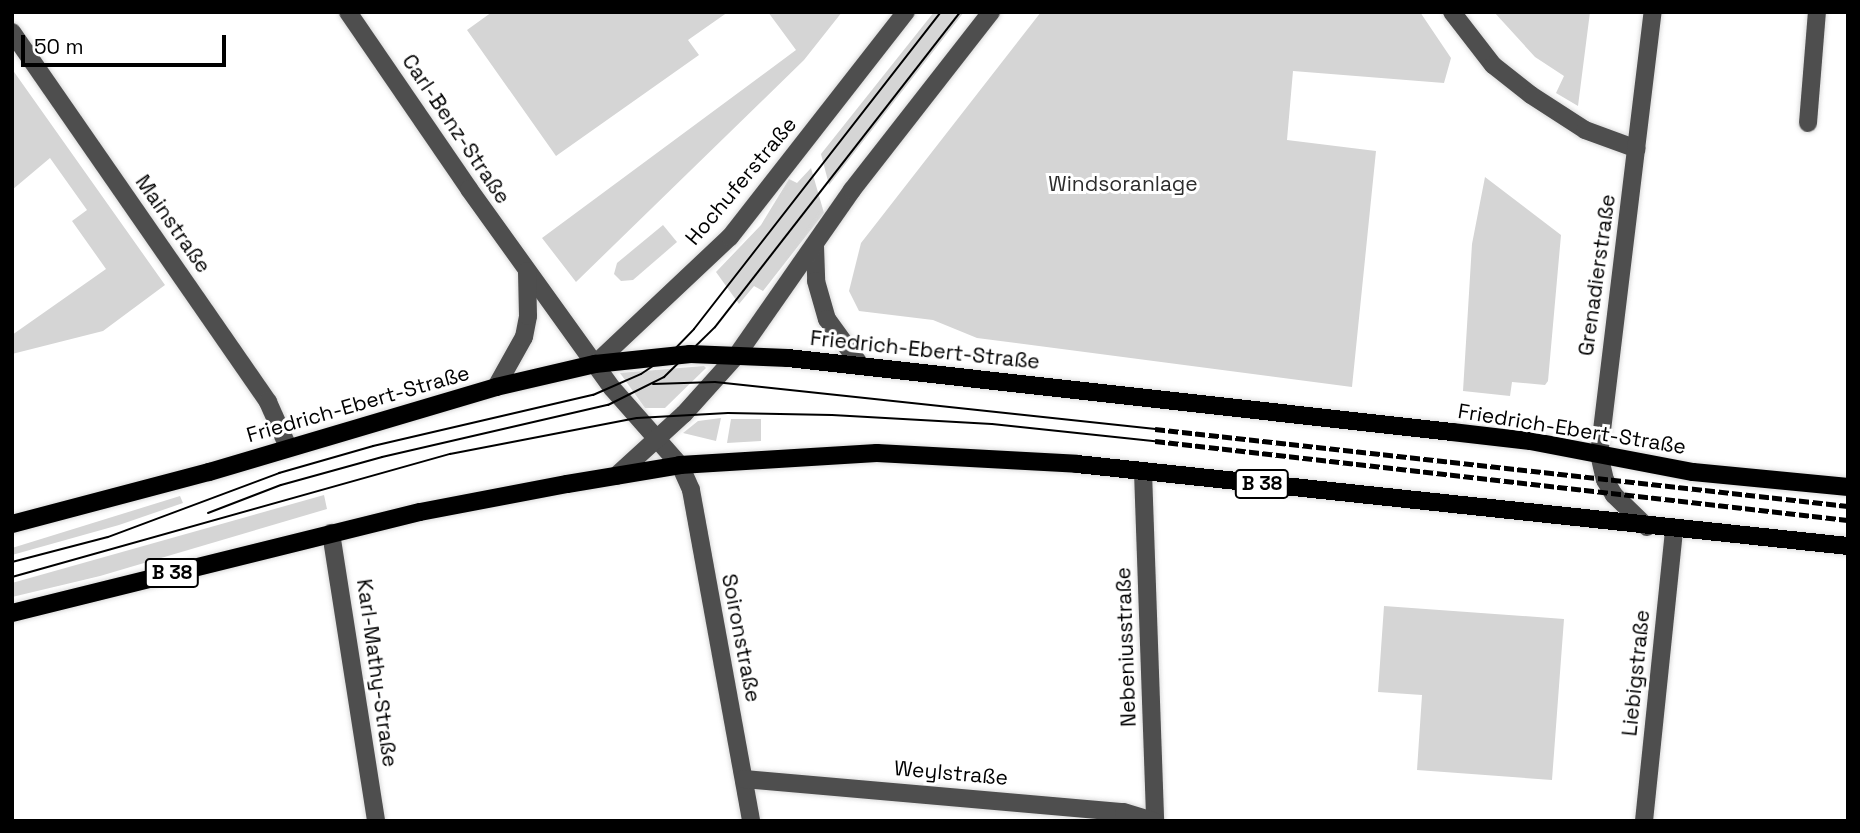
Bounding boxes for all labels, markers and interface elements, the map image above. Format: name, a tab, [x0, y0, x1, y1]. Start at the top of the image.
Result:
scale bar	[24, 21, 229, 65]
text: 50 m	[34, 33, 84, 60]
street label: Carl-Benz-Straße	[397, 49, 515, 209]
street label: Hochuferstraße	[680, 112, 802, 250]
street label: Mainstraße	[130, 170, 216, 278]
park label: Windsoranlage	[1048, 171, 1198, 197]
street label: Grenadierstraße	[1573, 193, 1621, 357]
street label: Friedrich-Ebert-Straße	[809, 325, 1041, 375]
street label: Friedrich-Ebert-Straße	[244, 360, 472, 448]
street label: Friedrich-Ebert-Straße	[1456, 399, 1688, 459]
road number: B 38	[1234, 468, 1290, 499]
road number: B 38	[144, 558, 200, 588]
street label: Nebeniusstraße	[1111, 567, 1141, 727]
street label: Soironstraße	[716, 572, 766, 704]
street label: Karl-Mathy-Straße	[351, 577, 403, 769]
street label: Liebigstraße	[1617, 609, 1655, 737]
street label: Weylstraße	[893, 755, 1009, 791]

